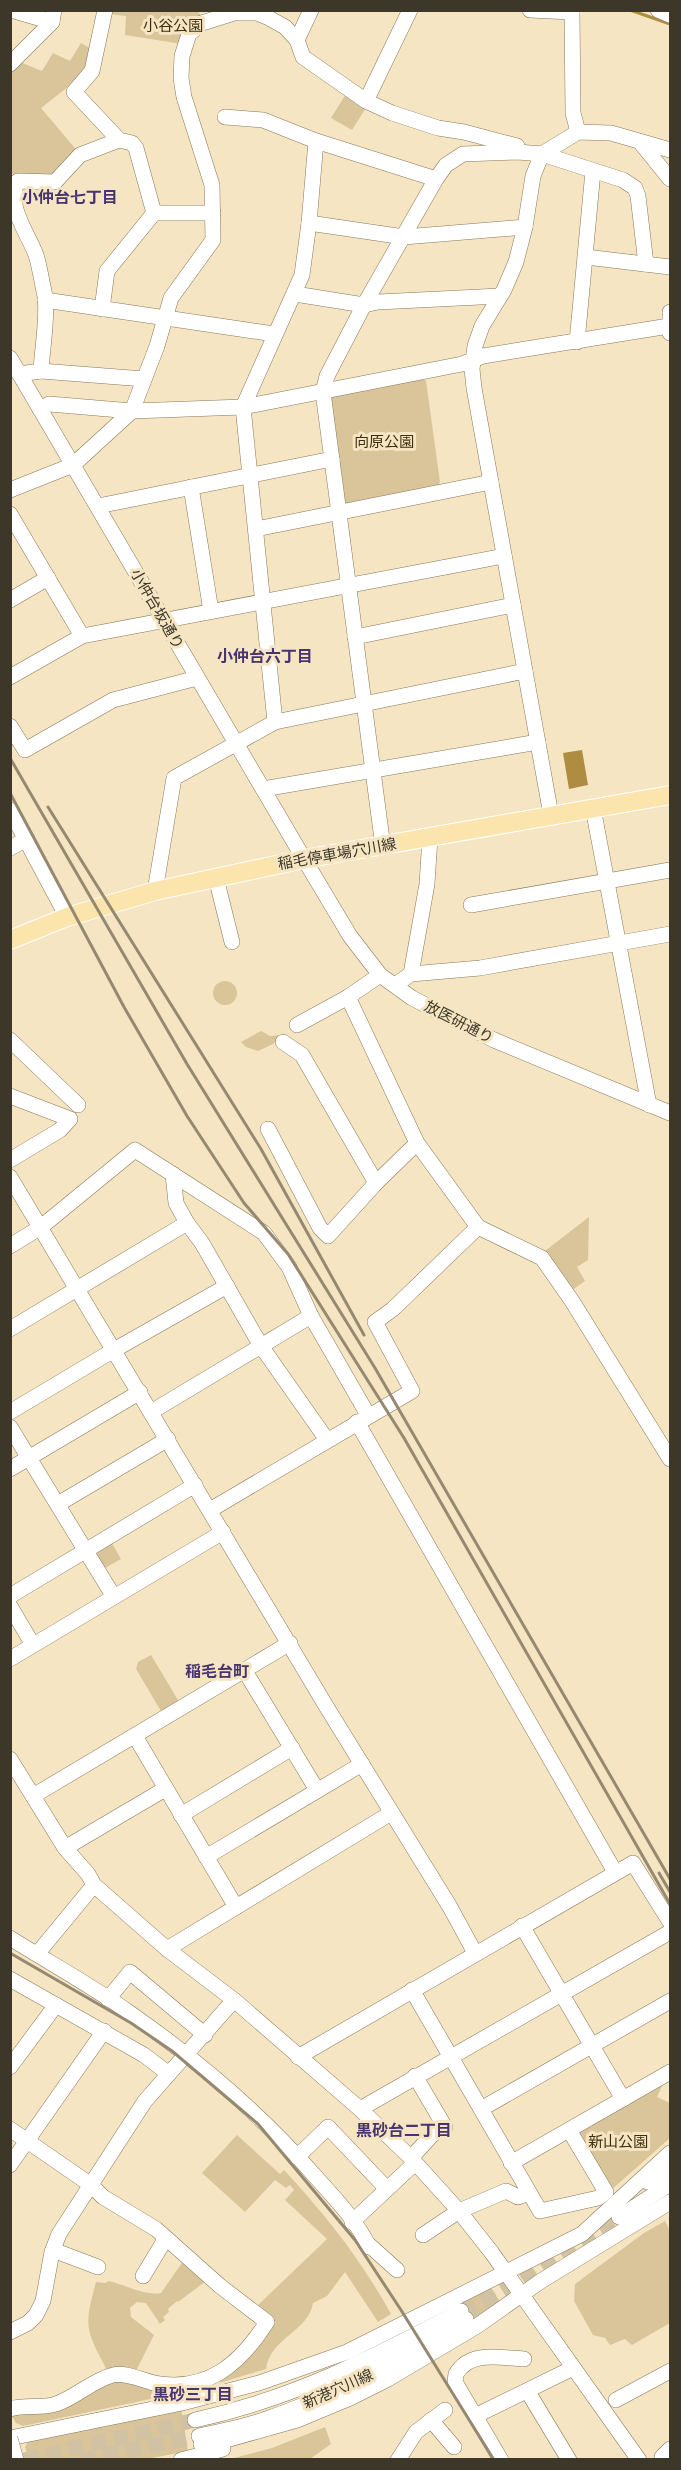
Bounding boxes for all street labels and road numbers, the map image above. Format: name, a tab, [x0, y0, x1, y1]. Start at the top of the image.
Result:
street label: 小仲台坂通り	[126, 565, 188, 653]
street label: 稲毛停車場穴川線	[276, 834, 398, 874]
street label: 放医研通り	[421, 996, 497, 1048]
street label: 新港穴川線	[300, 2365, 376, 2413]

